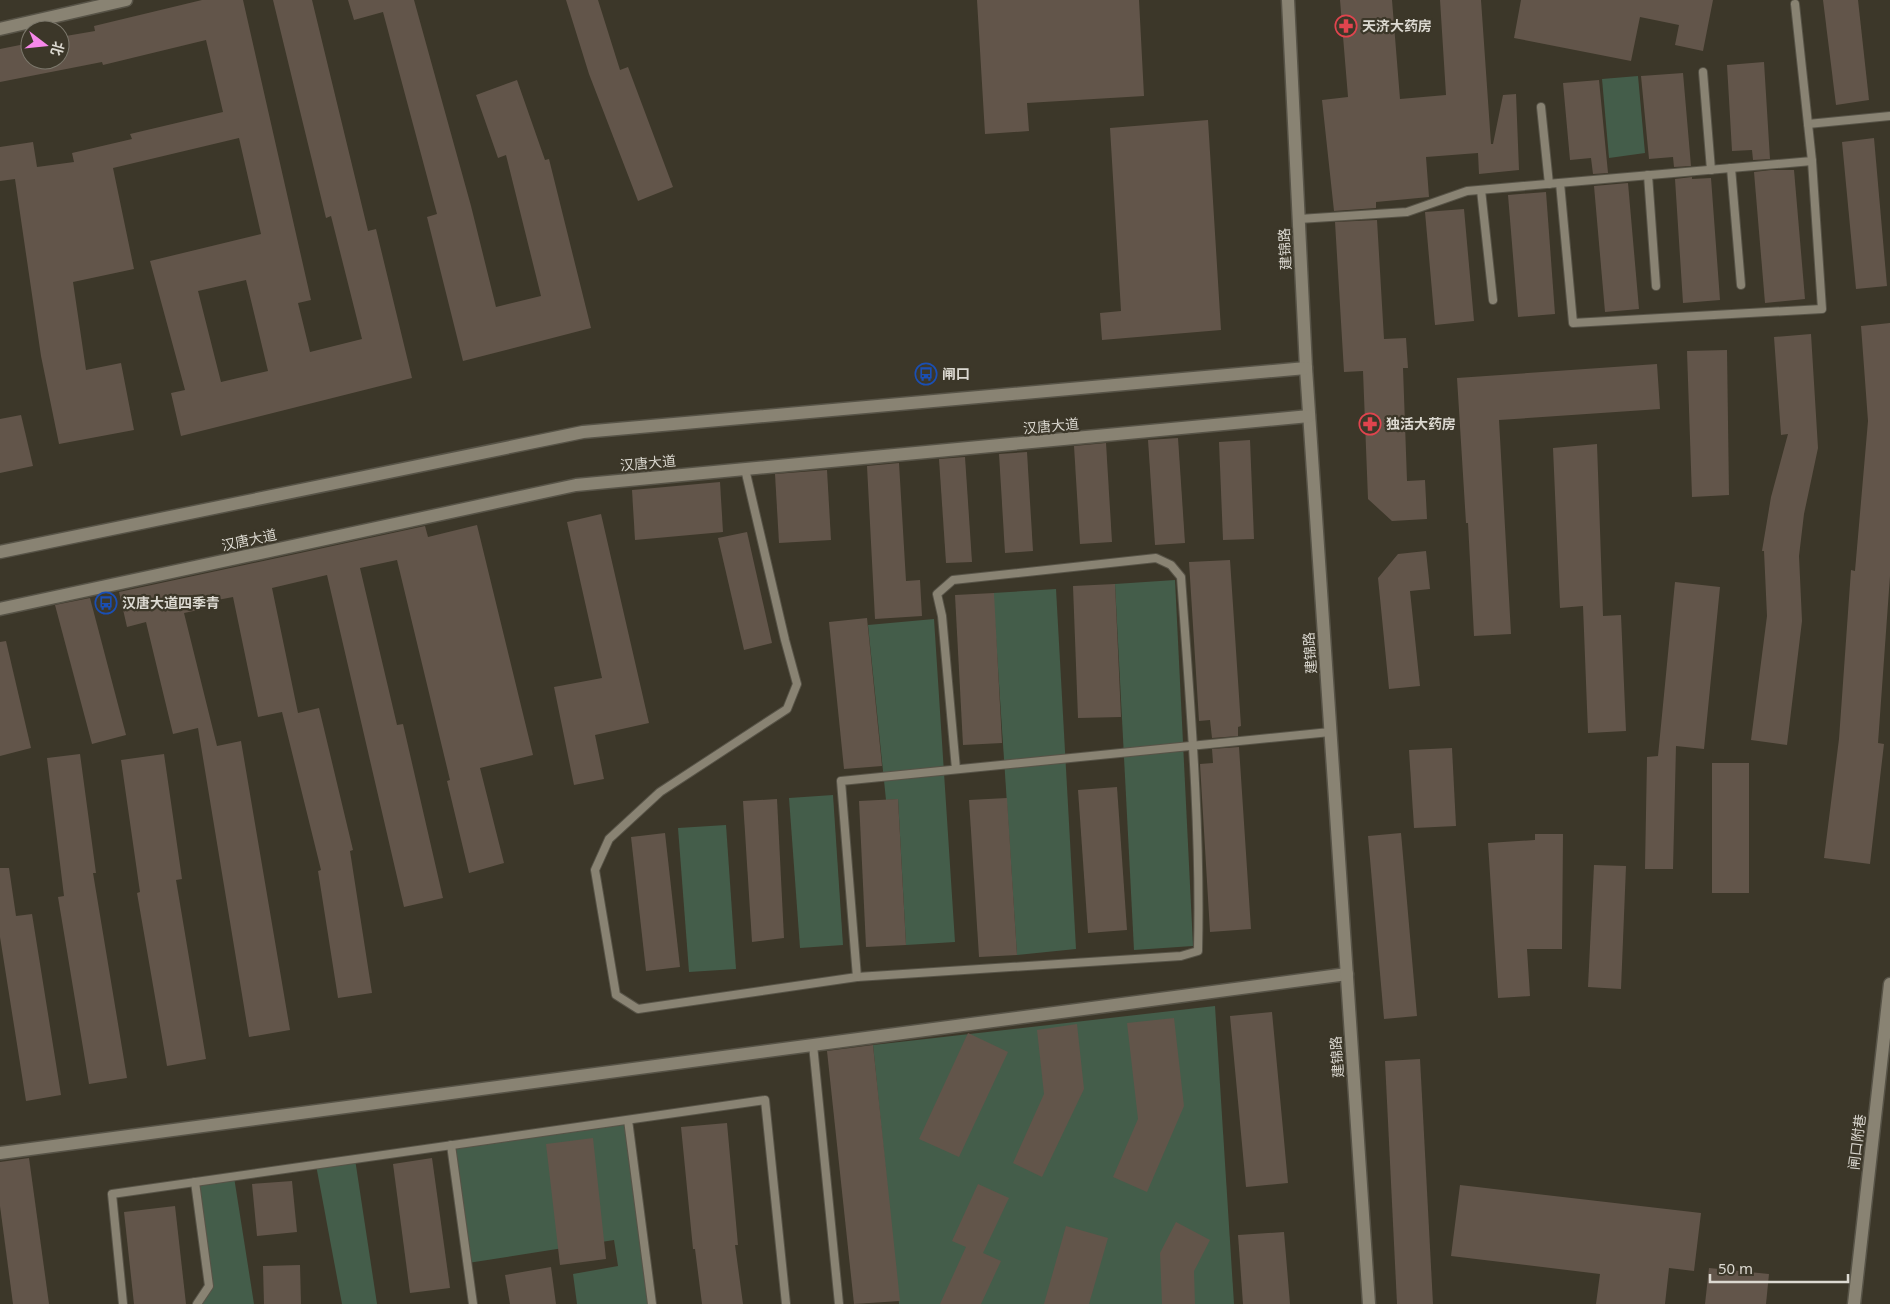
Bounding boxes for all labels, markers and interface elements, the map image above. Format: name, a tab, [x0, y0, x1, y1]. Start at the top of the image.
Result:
pharmacy icon: 天济大药房	[1334, 14, 1358, 38]
place label: 天济大药房	[1362, 16, 1432, 35]
north arrow	[20, 20, 70, 70]
text: 北	[47, 39, 69, 58]
street label: 建锦路	[1274, 228, 1295, 270]
bus stop icon: 闸口	[914, 362, 938, 386]
place label: 闸口	[942, 364, 970, 383]
pharmacy icon: 独活大药房	[1358, 412, 1382, 436]
street label: 汉唐大道	[1022, 414, 1080, 437]
place label: 独活大药房	[1386, 414, 1456, 433]
street label: 汉唐大道	[619, 451, 677, 474]
street label: 汉唐大道	[220, 524, 278, 555]
bus stop icon: 汉唐大道四季青	[94, 591, 118, 615]
place label: 汉唐大道四季青	[122, 593, 220, 612]
street label: 建锦路	[1299, 631, 1320, 675]
street label: 建锦路	[1326, 1035, 1347, 1079]
street label: 闸口附巷	[1844, 1113, 1869, 1171]
scale bar	[1710, 1252, 1848, 1284]
text: 50 m	[1718, 1258, 1753, 1278]

